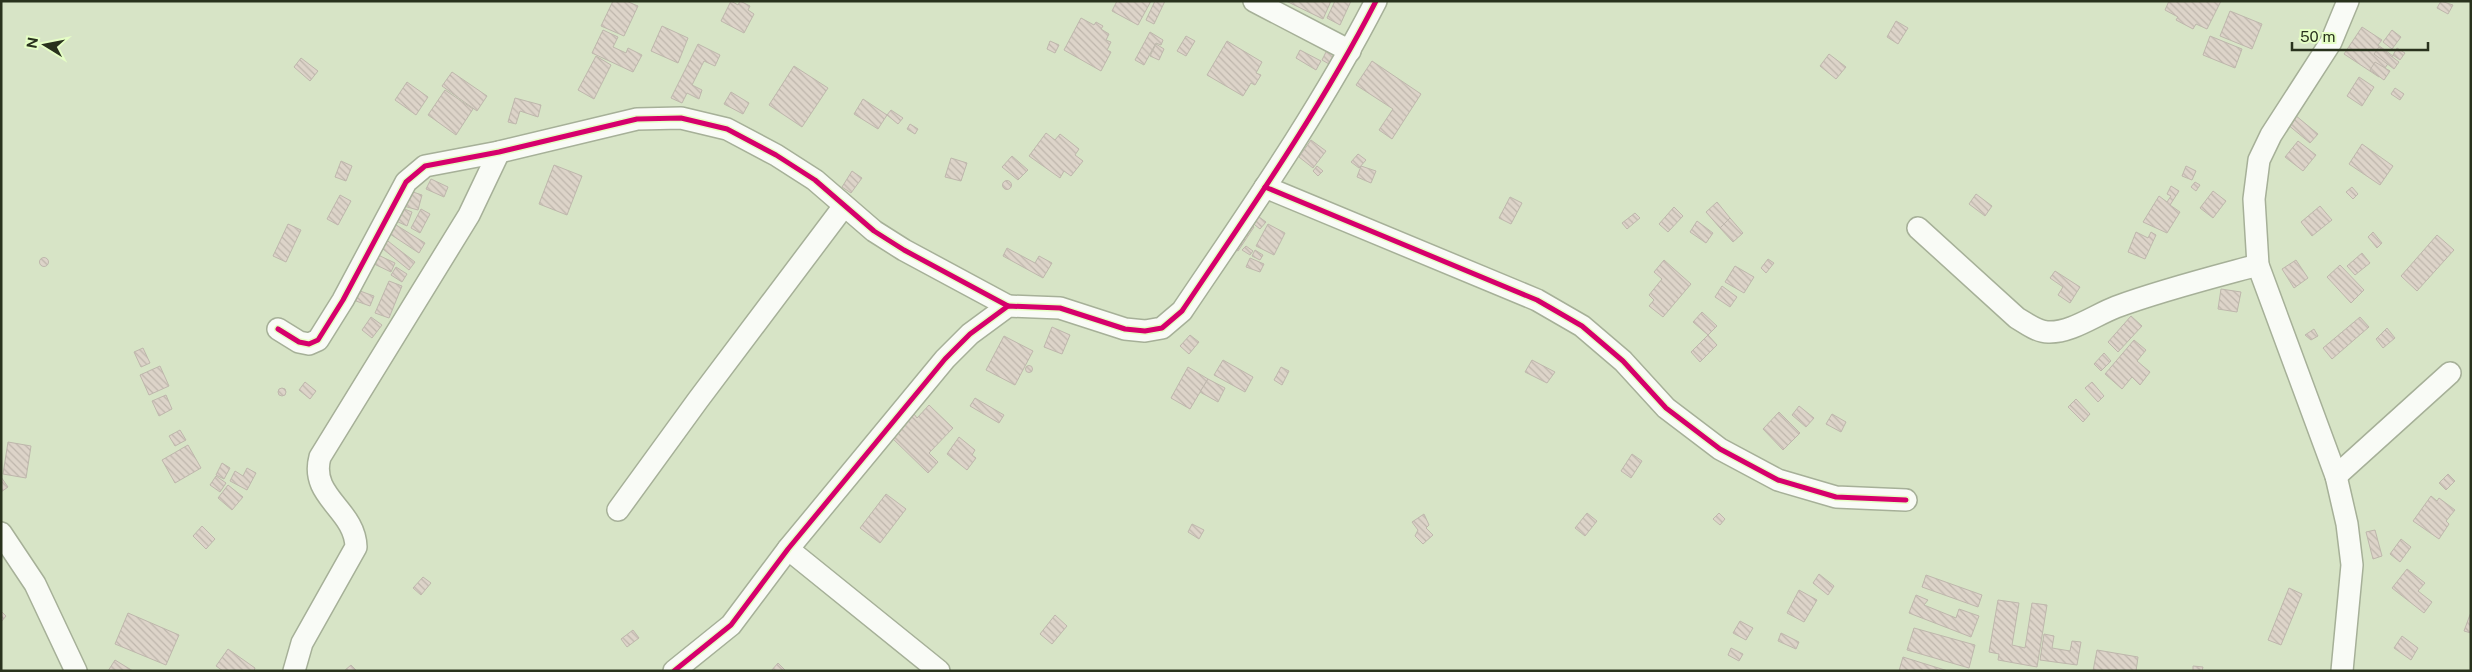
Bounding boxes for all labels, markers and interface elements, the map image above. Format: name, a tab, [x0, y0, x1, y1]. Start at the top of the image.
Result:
north arrow	[20, 20, 70, 70]
scale bar	[2292, 20, 2428, 52]
text: 50 m	[2300, 28, 2335, 45]
text: N	[23, 36, 41, 50]

